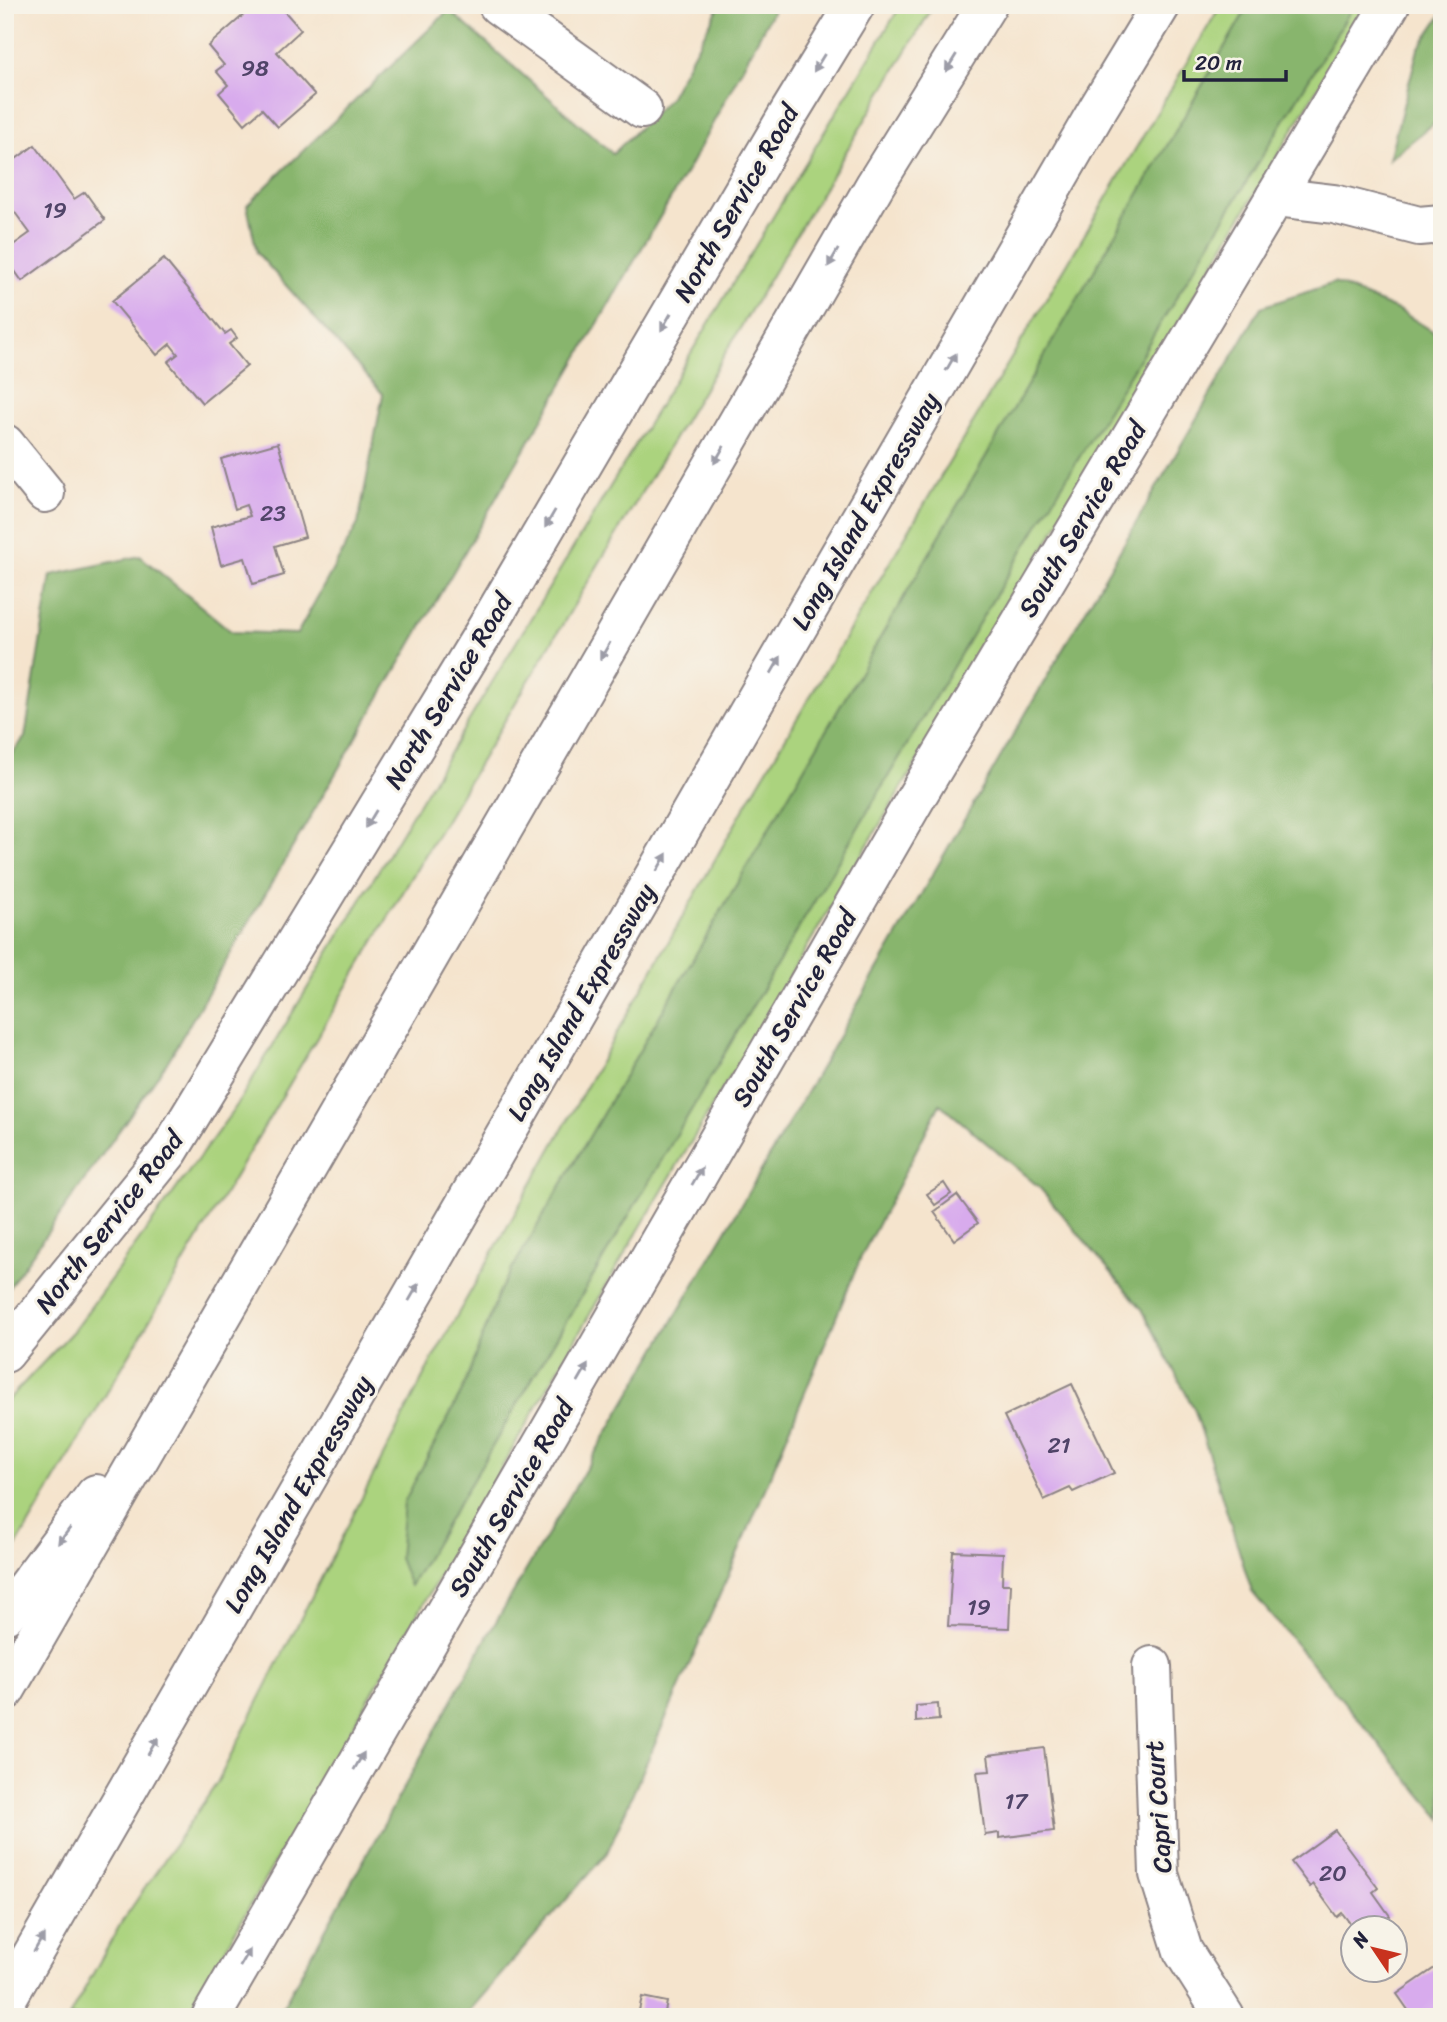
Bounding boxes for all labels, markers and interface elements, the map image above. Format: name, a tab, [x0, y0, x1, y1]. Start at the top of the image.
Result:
scale bar	[1184, 38, 1286, 82]
text: 20 m	[1195, 44, 1242, 82]
house number: 98	[241, 48, 269, 89]
one-way arrow	[813, 54, 825, 73]
one-way arrow	[944, 54, 957, 73]
street label: North Service Road	[661, 93, 813, 311]
house number: 19	[43, 190, 67, 231]
one-way arrow	[827, 248, 839, 268]
one-way arrow	[659, 313, 672, 332]
one-way arrow	[945, 352, 957, 372]
street label: Long Island Expressway	[778, 383, 952, 639]
street label: South Service Road	[1005, 410, 1160, 626]
one-way arrow	[713, 445, 725, 464]
house number: 23	[260, 493, 286, 534]
one-way arrow	[544, 509, 557, 528]
street label: North Service Road	[371, 582, 526, 798]
one-way arrow	[599, 642, 611, 661]
one-way arrow	[770, 655, 782, 674]
one-way arrow	[364, 809, 377, 828]
one-way arrow	[656, 852, 668, 871]
street label: Long Island Expressway	[494, 874, 668, 1130]
street label: South Service Road	[718, 898, 871, 1116]
street label: North Service Road	[23, 1119, 197, 1324]
one-way arrow	[691, 1166, 703, 1186]
one-way arrow	[408, 1283, 420, 1302]
one-way arrow	[577, 1363, 589, 1383]
street label: Long Island Expressway	[211, 1366, 385, 1622]
street label: South Service Road	[435, 1388, 588, 1606]
house number: 21	[1047, 1425, 1071, 1466]
one-way arrow	[57, 1526, 72, 1544]
house number: 19	[967, 1587, 991, 1628]
one-way arrow	[147, 1736, 159, 1755]
street label: Capri Court	[1130, 1739, 1186, 1875]
one-way arrow	[353, 1751, 365, 1770]
house number: 17	[1005, 1781, 1029, 1822]
house number: 20	[1319, 1853, 1347, 1894]
north arrow	[1338, 1913, 1408, 1983]
text: N	[1343, 1924, 1378, 1955]
one-way arrow	[33, 1933, 45, 1952]
one-way arrow	[239, 1948, 251, 1967]

